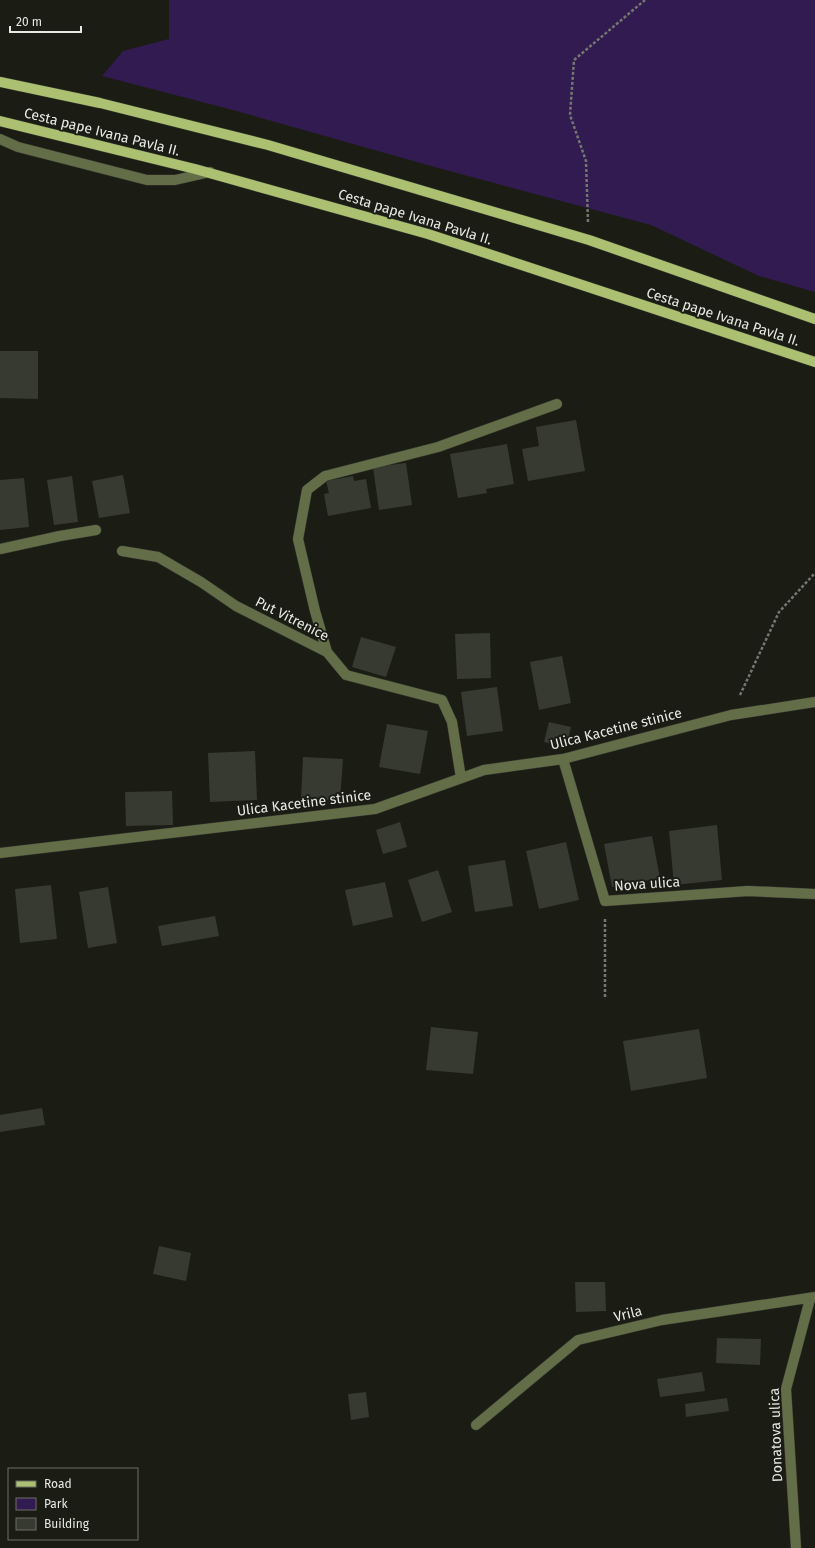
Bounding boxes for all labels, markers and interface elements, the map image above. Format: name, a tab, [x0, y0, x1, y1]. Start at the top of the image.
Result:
scale bar	[10, 8, 81, 34]
text: 20 m	[16, 15, 42, 29]
street label: Cesta pape Ivana Pavla II.	[22, 104, 182, 160]
street label: Cesta pape Ivana Pavla II.	[336, 185, 494, 249]
street label: Cesta pape Ivana Pavla II.	[644, 284, 802, 350]
street label: Put Vitrenice	[252, 593, 332, 645]
street label: Ulica Kacetine stinice	[548, 704, 684, 754]
street label: Ulica Kacetine stinice	[236, 786, 372, 820]
street label: Nova ulica	[613, 873, 681, 895]
street label: Vrila	[612, 1302, 644, 1326]
street label: Donatova ulica	[766, 1388, 786, 1482]
legend	[8, 1468, 138, 1540]
text: Road	[44, 1477, 72, 1491]
text: Park	[44, 1497, 68, 1511]
text: Building	[44, 1517, 90, 1531]

